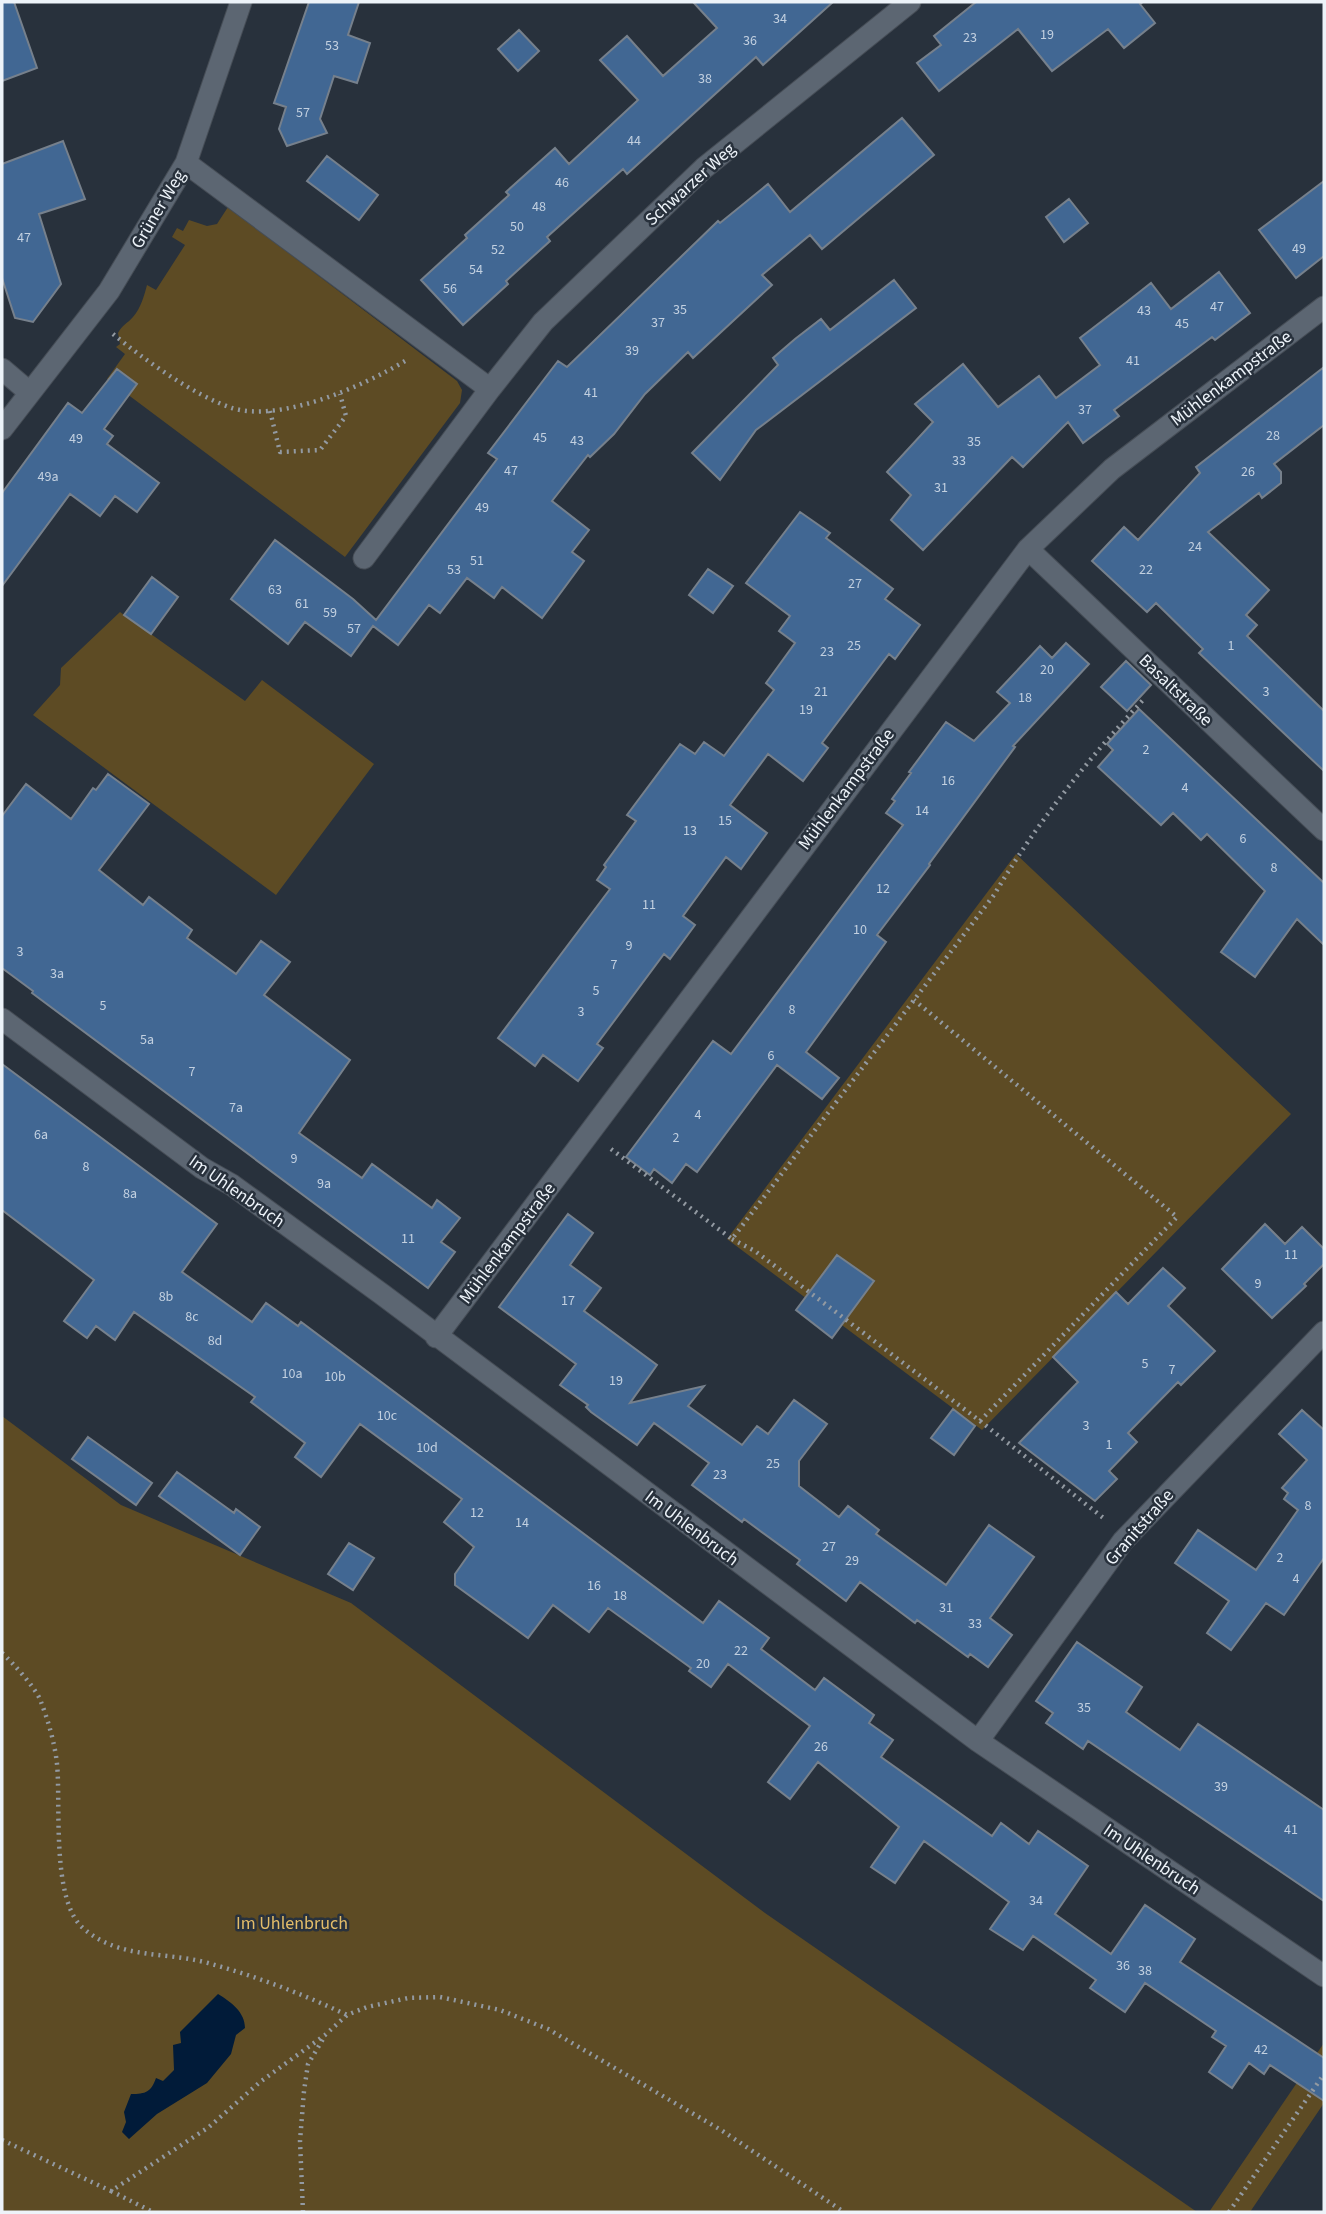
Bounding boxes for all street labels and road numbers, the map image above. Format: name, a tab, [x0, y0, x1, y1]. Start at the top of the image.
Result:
street label: Schwarzer Weg	[640, 137, 741, 232]
street label: Grüner Weg	[125, 165, 192, 253]
street label: Mühlenkampstraße	[1165, 324, 1297, 432]
street label: Basaltstraße	[1133, 649, 1218, 732]
street label: Mühlenkampstraße	[792, 723, 900, 855]
street label: Im Uhlenbruch	[184, 1149, 290, 1234]
street label: Mühlenkampstraße	[453, 1177, 561, 1309]
street label: Granitstraße	[1099, 1484, 1180, 1571]
street label: Im Uhlenbruch	[639, 1485, 744, 1572]
street label: Im Uhlenbruch	[1098, 1818, 1205, 1901]

